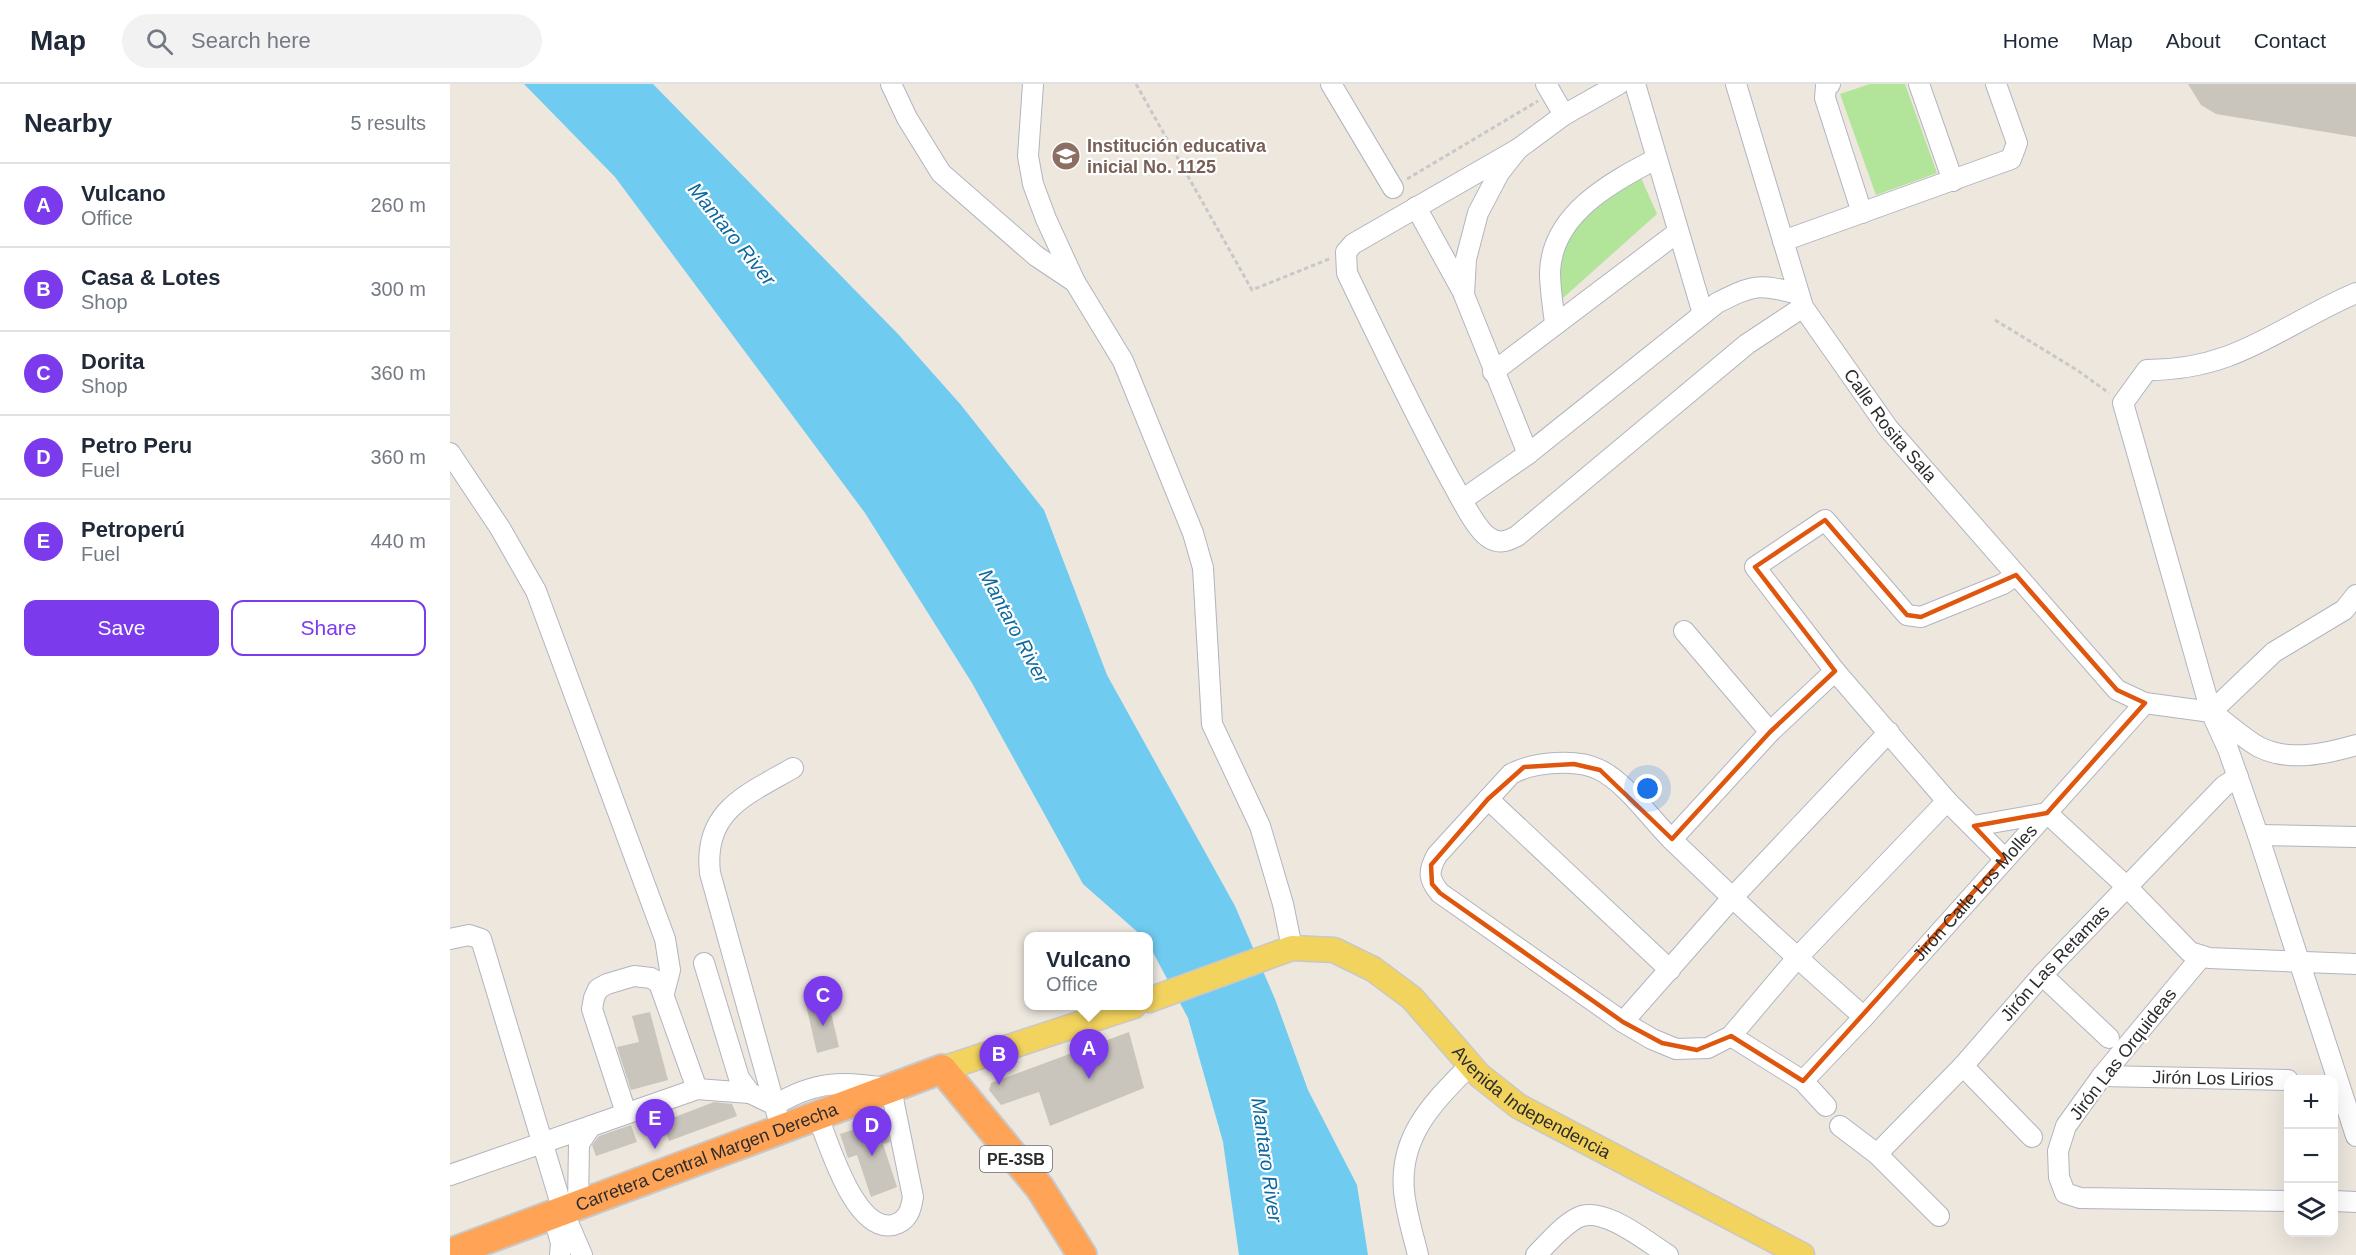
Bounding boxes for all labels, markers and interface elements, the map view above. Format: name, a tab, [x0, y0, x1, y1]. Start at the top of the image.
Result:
search box	[122, 14, 542, 68]
text: Map	[30, 25, 86, 56]
icon: search	[143, 25, 176, 58]
text: Search here	[191, 28, 311, 53]
text: Home	[2003, 29, 2059, 52]
text: Map	[2092, 29, 2133, 52]
text: About	[2166, 29, 2221, 52]
text: Contact	[2254, 29, 2326, 52]
text: Nearby	[24, 108, 112, 138]
text: 5 results	[350, 112, 426, 134]
place label: Institución educativa inicial No. 1125	[1087, 136, 1267, 177]
school or university icon: Institución educativa inicial No. 1125	[1050, 140, 1082, 172]
water label: Mantaro River	[684, 178, 781, 291]
text: Vulcano	[81, 181, 166, 206]
text: A	[36, 194, 51, 216]
text: 260 m	[370, 194, 426, 216]
text: Office	[81, 207, 133, 229]
text: Casa & Lotes	[81, 265, 220, 290]
text: B	[36, 278, 51, 300]
text: 300 m	[370, 278, 426, 300]
text: Shop	[81, 291, 128, 313]
text: Dorita	[81, 349, 145, 374]
text: C	[36, 362, 51, 384]
text: 360 m	[370, 362, 426, 384]
street label: Calle Rosita Sala	[1840, 365, 1941, 487]
text: Shop	[81, 375, 128, 397]
text: Petro Peru	[81, 433, 192, 458]
text: D	[36, 446, 51, 468]
text: 360 m	[370, 446, 426, 468]
text: Fuel	[81, 459, 120, 481]
text: Petroperú	[81, 517, 185, 542]
text: E	[37, 530, 50, 552]
text: 440 m	[370, 530, 426, 552]
text: Fuel	[81, 543, 120, 565]
water label: Mantaro River	[975, 565, 1054, 688]
button: Save	[24, 600, 219, 656]
button: Share	[231, 600, 426, 656]
your location	[1633, 774, 1662, 803]
street label: Jirón Calle Los Molles	[1909, 821, 2041, 965]
street label: Jirón Las Retamas	[1997, 901, 2113, 1025]
popup	[1024, 932, 1153, 1010]
text: Vulcano	[1046, 947, 1131, 972]
text: Office	[1046, 973, 1098, 995]
pin: C	[804, 976, 842, 1026]
street label: Jirón Las Orquideas	[2066, 984, 2180, 1124]
pin: A	[1070, 1030, 1108, 1079]
pin: B	[980, 1036, 1018, 1085]
street label: Avenida Independencia	[1448, 1042, 1615, 1163]
street label: Jirón Los Lirios	[2152, 1067, 2274, 1090]
map controls	[2284, 1075, 2338, 1237]
button: +	[2284, 1075, 2338, 1129]
water label: Mantaro River	[1247, 1096, 1287, 1225]
street label: Carretera Central Margen Derecha	[573, 1099, 841, 1215]
pin: E	[636, 1100, 674, 1149]
pin: D	[852, 1106, 892, 1156]
button: −	[2284, 1129, 2338, 1183]
road number: PE-3SB	[980, 1146, 1052, 1172]
button: layers	[2284, 1183, 2338, 1237]

